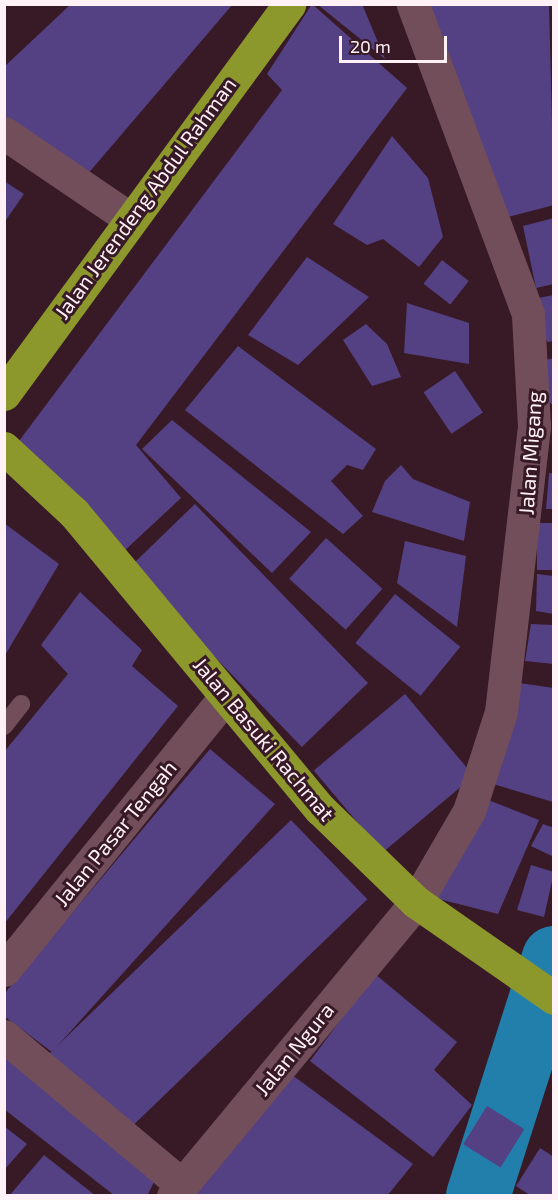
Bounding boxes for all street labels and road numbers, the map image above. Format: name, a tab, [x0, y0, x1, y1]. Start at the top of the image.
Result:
street label: Jalan Jerendeng Abdul Rahman	[48, 72, 242, 324]
street label: Jalan Migang	[513, 390, 547, 516]
street label: Jalan Basuki Rachmat	[188, 652, 340, 826]
street label: Jalan Pasar Tengah	[48, 755, 182, 911]
street label: Jalan Ngura	[249, 998, 339, 1100]

